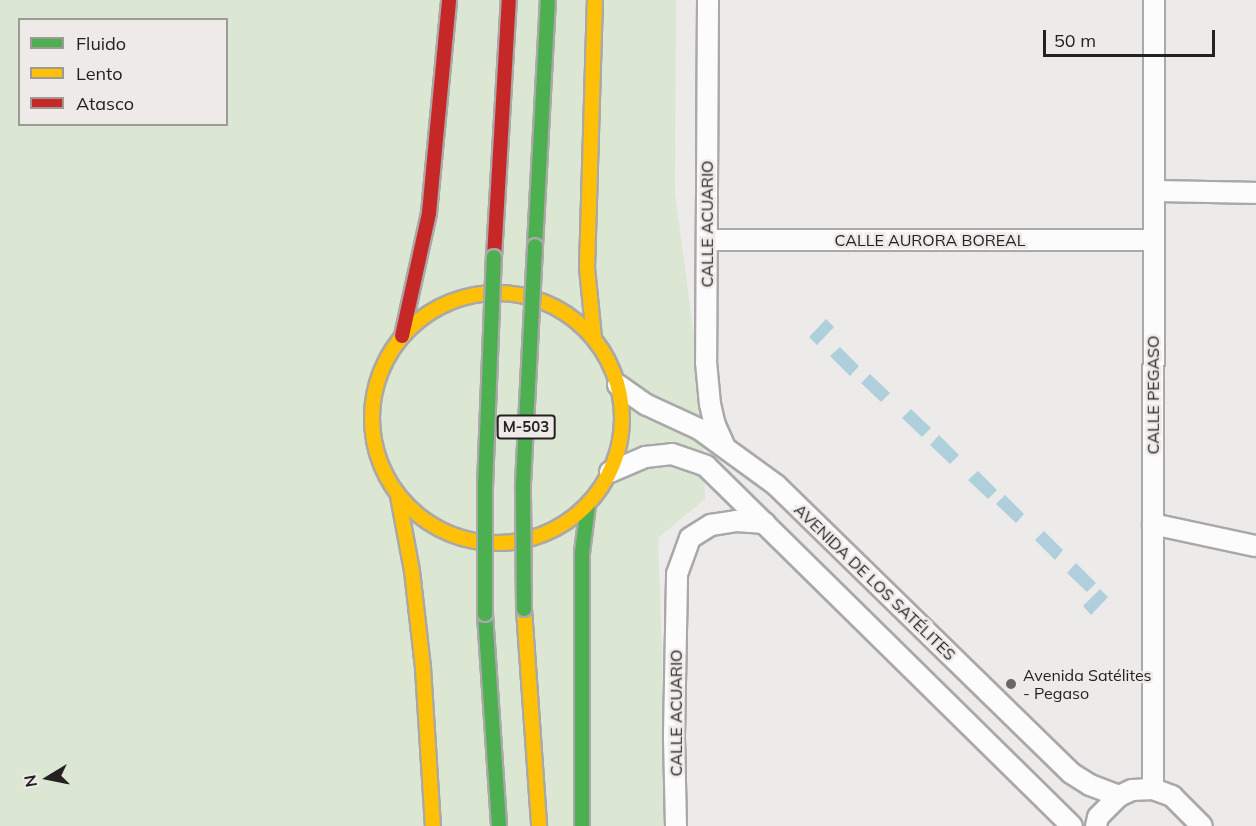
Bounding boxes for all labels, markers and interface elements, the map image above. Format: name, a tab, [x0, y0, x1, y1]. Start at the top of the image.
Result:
legend	[18, 18, 228, 126]
scale bar	[1046, 18, 1218, 56]
text: 50 m	[1054, 29, 1096, 52]
text: Fluido	[76, 32, 126, 55]
text: Lento	[76, 62, 123, 85]
text: Atasco	[76, 92, 134, 115]
street label: CALLE ACUARIO	[697, 161, 717, 287]
street label: CALLE AURORA BOREAL	[835, 230, 1025, 250]
street label: CALLE PEGASO	[1143, 336, 1163, 454]
road number: M-503	[496, 415, 556, 439]
street label: AVENIDA DE LOS SATÉLITES	[790, 500, 960, 664]
street label: CALLE ACUARIO	[666, 650, 686, 776]
place label: Avenida Satélites - Pegaso	[1023, 665, 1152, 703]
marker: Avenida Satélites - Pegaso	[1004, 677, 1018, 691]
north arrow	[18, 748, 78, 808]
text: N	[19, 773, 41, 789]

